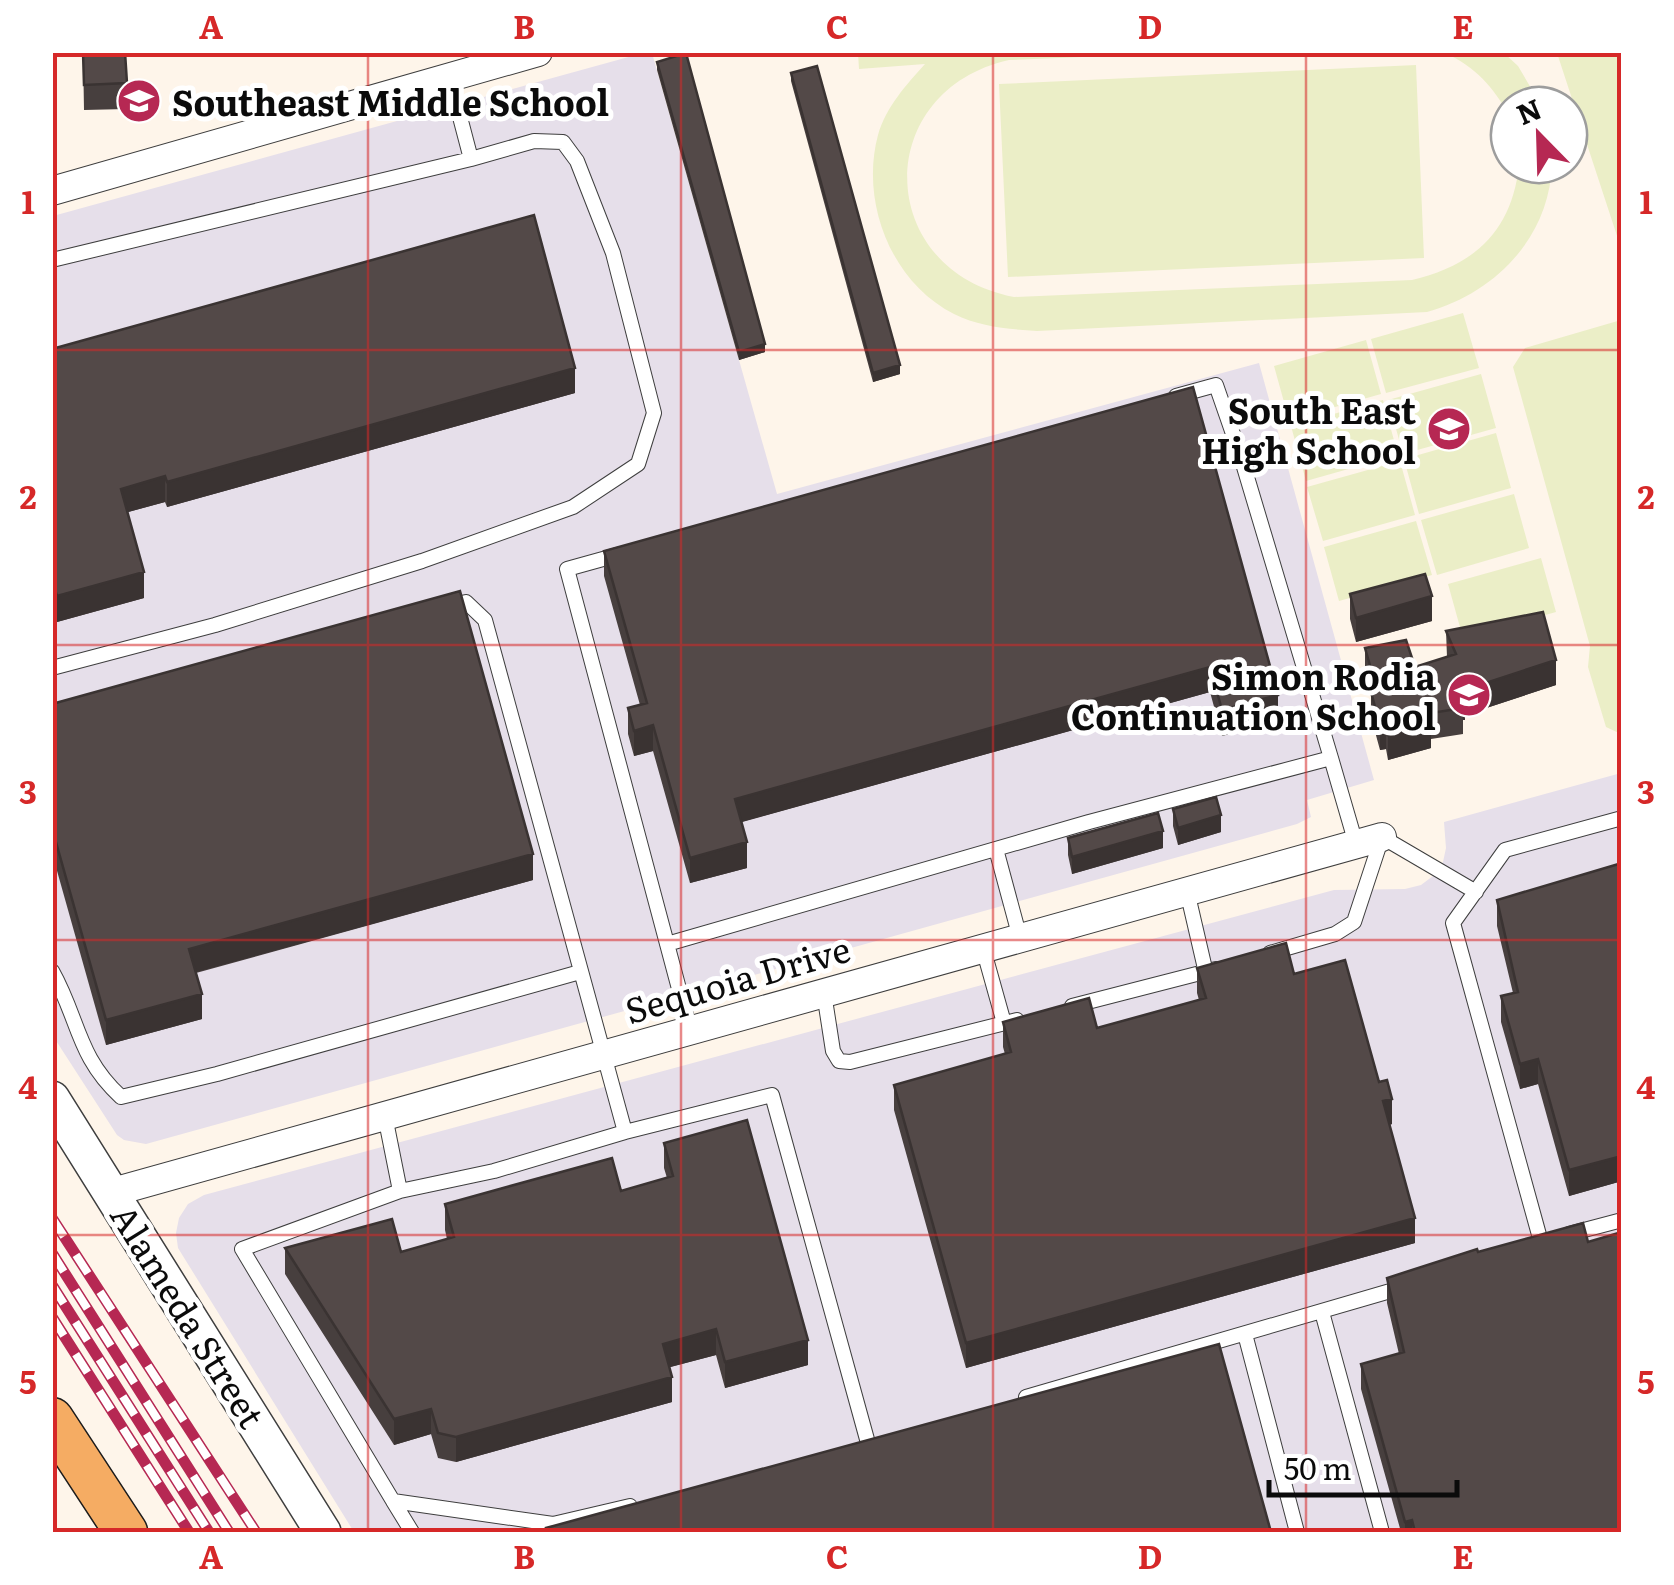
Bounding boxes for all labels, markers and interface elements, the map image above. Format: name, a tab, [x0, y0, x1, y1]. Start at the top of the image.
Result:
text: A	[199, 1, 223, 49]
text: B	[513, 1, 535, 49]
text: C	[826, 1, 848, 49]
text: D	[1138, 1, 1162, 49]
text: E	[1452, 1, 1474, 49]
place label: Southeast Middle School	[172, 75, 609, 127]
school or university icon: Southeast Middle School	[116, 78, 162, 124]
north arrow	[1489, 85, 1589, 185]
text: N	[1509, 86, 1547, 134]
text: 1	[21, 176, 35, 224]
text: 1	[1639, 176, 1653, 224]
place label: South East High School	[1201, 383, 1417, 475]
school or university icon: South East High School	[1426, 406, 1472, 452]
text: 2	[19, 471, 37, 519]
text: 2	[1637, 471, 1655, 519]
place label: Simon Rodia Continuation School	[1071, 649, 1437, 741]
school or university icon: Simon Rodia Continuation School	[1446, 672, 1492, 718]
text: 3	[19, 766, 37, 814]
text: 3	[1637, 766, 1655, 814]
street label: Sequoia Drive	[618, 921, 856, 1035]
text: 4	[18, 1061, 38, 1109]
text: 4	[1636, 1061, 1656, 1109]
street label: Alameda Street	[99, 1193, 279, 1437]
text: 5	[19, 1356, 37, 1404]
text: 5	[1637, 1356, 1655, 1404]
scale bar	[1269, 1435, 1456, 1497]
text: 50 m	[1284, 1445, 1352, 1489]
text: A	[199, 1531, 223, 1579]
text: B	[513, 1531, 535, 1579]
text: C	[826, 1531, 848, 1579]
text: D	[1138, 1531, 1162, 1579]
text: E	[1452, 1531, 1474, 1579]

